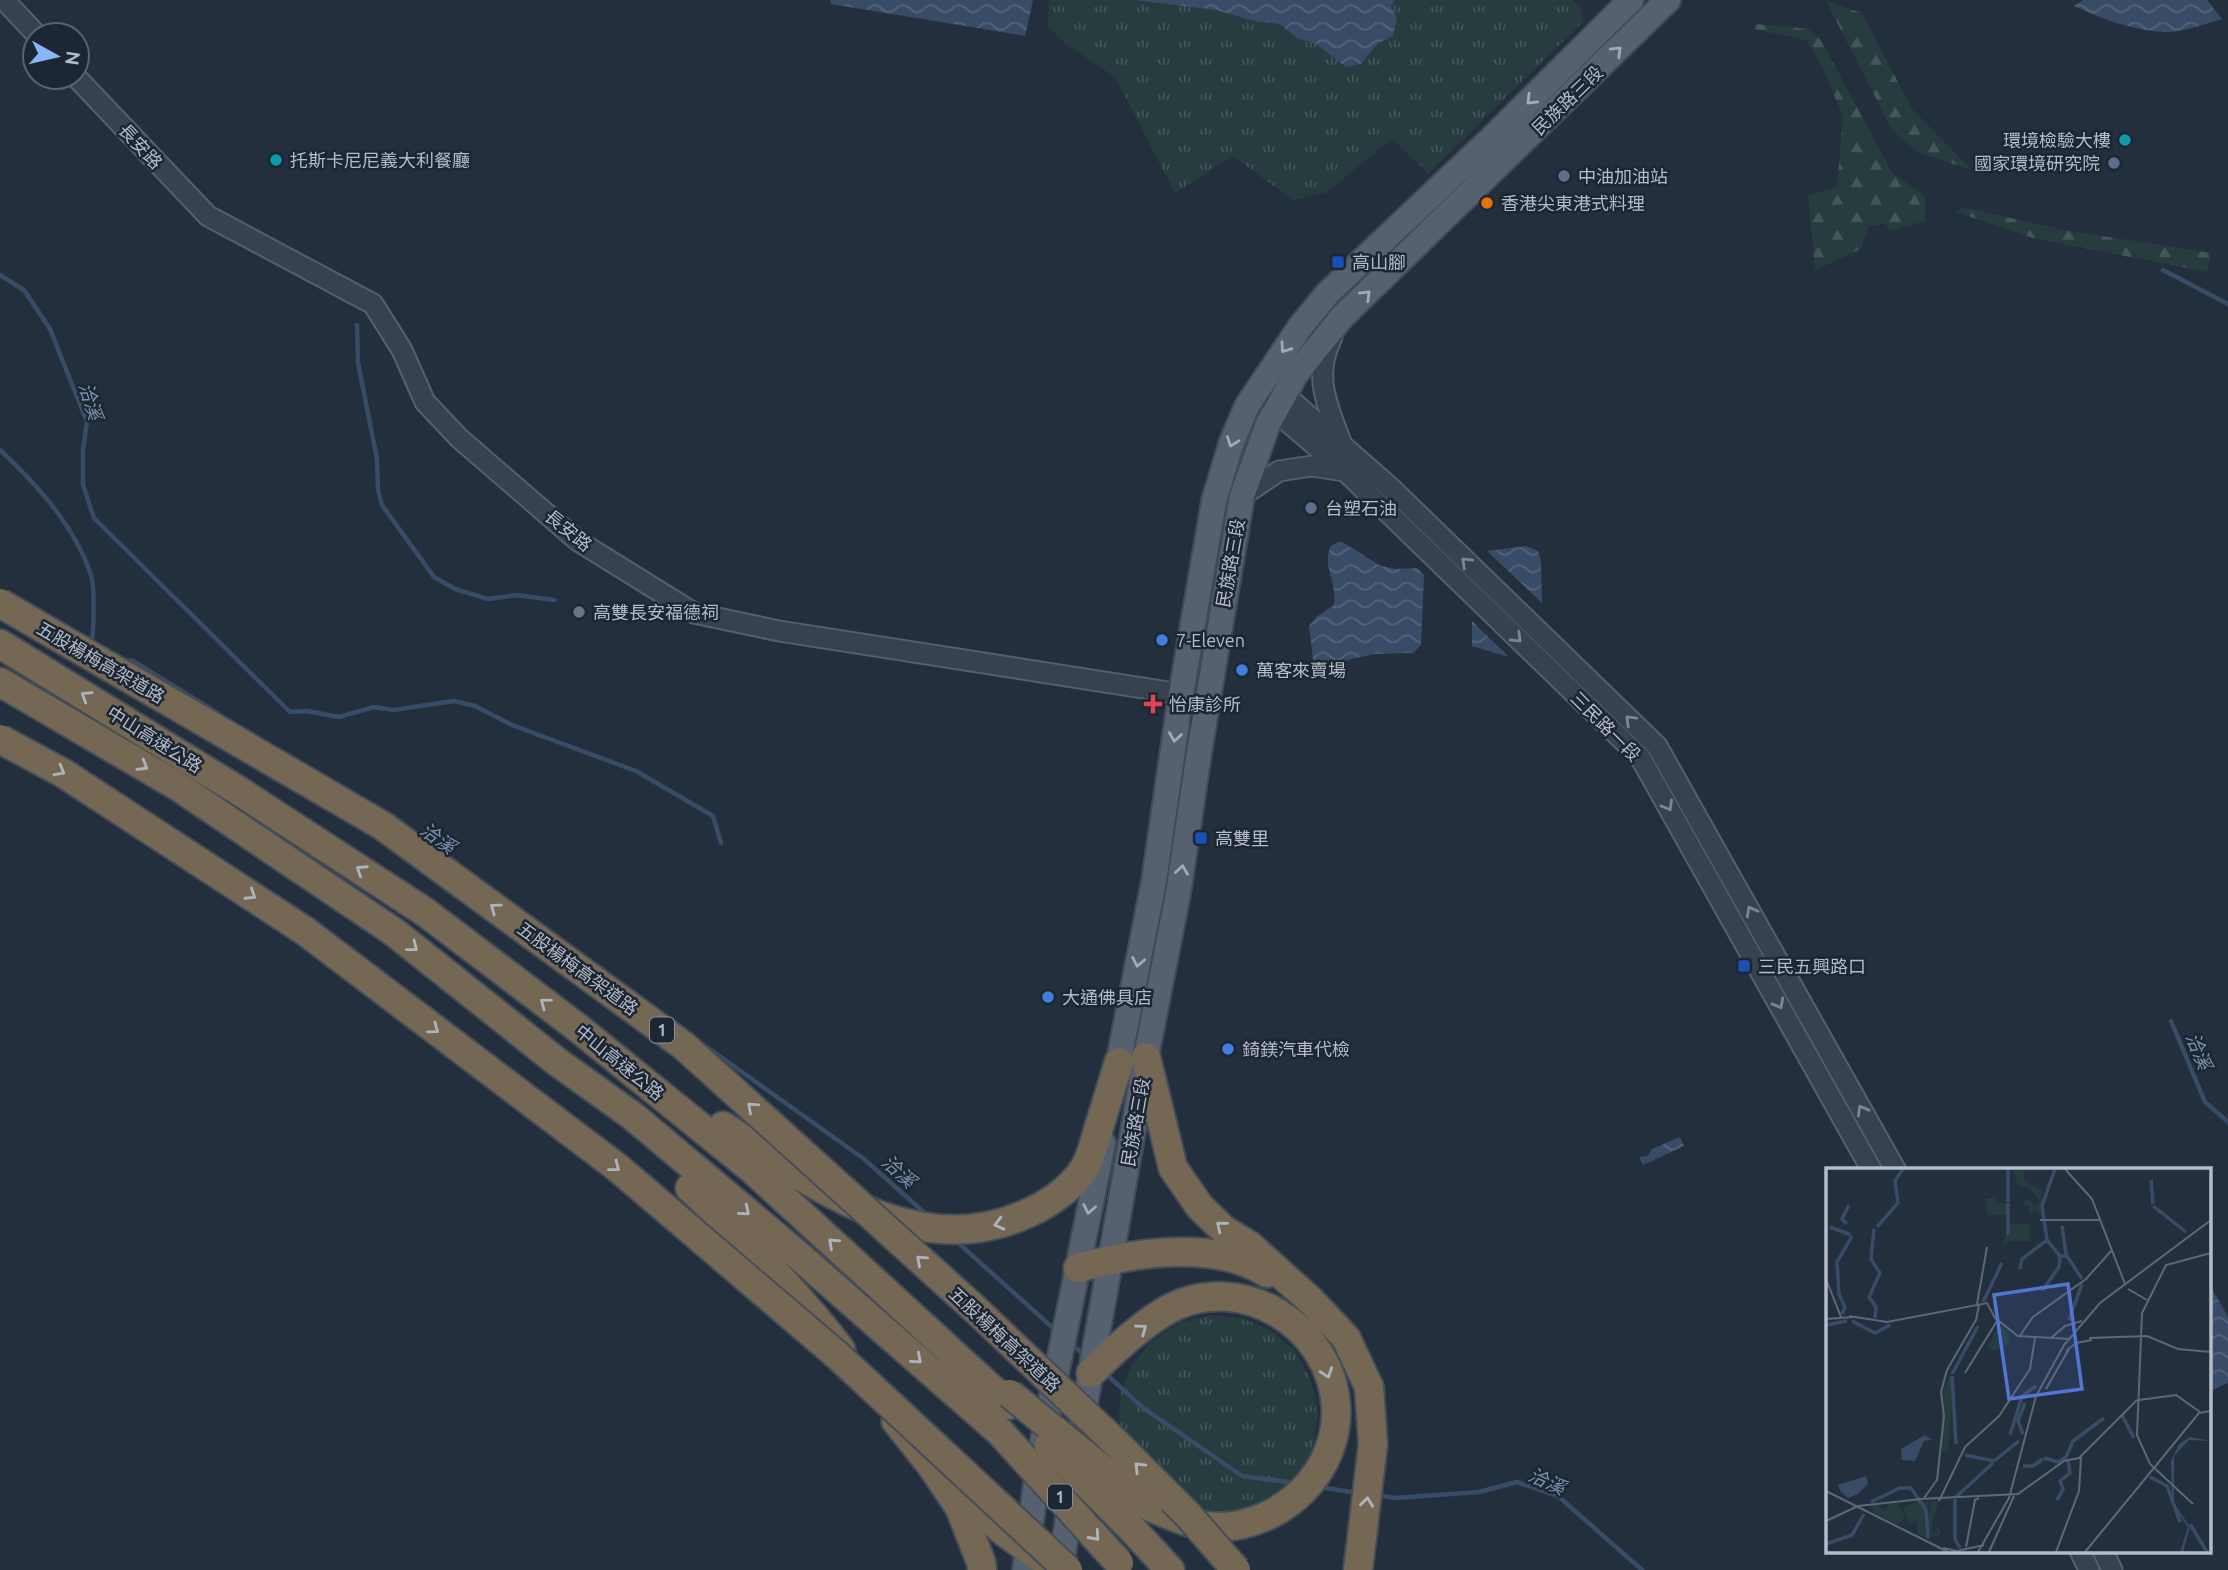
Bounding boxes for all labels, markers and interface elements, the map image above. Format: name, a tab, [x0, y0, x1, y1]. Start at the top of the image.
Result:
north arrow	[21, 21, 91, 91]
one-way arrow	[1608, 46, 1621, 59]
text: N	[61, 50, 85, 67]
street label: 民族路三段	[1528, 62, 1606, 138]
one-way arrow	[1526, 91, 1539, 104]
street label: 長安路	[115, 119, 167, 173]
place label: 環境檢驗大樓	[2003, 130, 2111, 150]
marker: 環境檢驗大樓	[2117, 132, 2133, 148]
place label: 托斯卡尼尼義大利餐廳	[290, 150, 470, 170]
marker: 托斯卡尼尼義大利餐廳	[268, 152, 284, 168]
place label: 國家環境研究院	[1974, 153, 2100, 173]
marker: 國家環境研究院	[2106, 155, 2122, 171]
place label: 中油加油站	[1578, 166, 1668, 186]
marker: 中油加油站	[1556, 168, 1572, 184]
place label: 香港尖東港式料理	[1501, 193, 1645, 213]
marker: 香港尖東港式料理	[1479, 195, 1495, 211]
place label: 高山腳	[1352, 252, 1406, 272]
marker: 高山腳	[1330, 254, 1346, 270]
one-way arrow	[1357, 290, 1370, 303]
one-way arrow	[1281, 340, 1293, 353]
water label: 洽溪	[75, 380, 108, 425]
one-way arrow	[1227, 436, 1241, 448]
place label: 台塑石油	[1325, 498, 1397, 518]
marker: 台塑石油	[1303, 500, 1319, 516]
street label: 長安路	[542, 505, 596, 555]
street label: 民族路三段	[1212, 517, 1248, 609]
one-way arrow	[1462, 557, 1475, 570]
place label: 高雙長安福德祠	[593, 602, 719, 622]
marker: 高雙長安福德祠	[571, 604, 587, 620]
street label: 五股楊梅高架道路	[34, 617, 168, 707]
one-way arrow	[1509, 629, 1522, 642]
place label: 7-Eleven	[1176, 630, 1245, 650]
marker: 7-Eleven	[1154, 632, 1170, 648]
place label: 萬客來賣場	[1256, 660, 1346, 680]
marker: 萬客來賣場	[1234, 662, 1250, 678]
street label: 三民路一段	[1567, 687, 1645, 765]
one-way arrow	[80, 692, 93, 705]
marker: 怡康診所	[1143, 694, 1163, 714]
place label: 怡康診所	[1169, 694, 1241, 714]
street label: 中山高速公路	[104, 702, 206, 776]
one-way arrow	[1626, 716, 1638, 728]
one-way arrow	[1167, 731, 1182, 743]
one-way arrow	[136, 758, 149, 771]
one-way arrow	[52, 763, 65, 776]
one-way arrow	[1660, 798, 1673, 811]
water label: 洽溪	[416, 818, 462, 860]
place label: 高雙里	[1215, 828, 1269, 848]
marker: 高雙里	[1193, 830, 1209, 846]
one-way arrow	[1174, 864, 1189, 876]
one-way arrow	[355, 866, 368, 879]
one-way arrow	[243, 887, 256, 900]
one-way arrow	[490, 903, 503, 916]
one-way arrow	[1746, 906, 1759, 918]
street label: 五股楊梅高架道路	[514, 918, 642, 1018]
one-way arrow	[406, 939, 418, 952]
one-way arrow	[1132, 956, 1147, 968]
place label: 三民五興路口	[1758, 956, 1866, 976]
marker: 三民五興路口	[1736, 958, 1752, 974]
place label: 大通佛具店	[1062, 987, 1152, 1007]
marker: 大通佛具店	[1040, 989, 1056, 1005]
one-way arrow	[1771, 997, 1784, 1010]
one-way arrow	[541, 999, 553, 1011]
road number: 1	[650, 1018, 674, 1042]
street label: 中山高速公路	[572, 1020, 668, 1104]
one-way arrow	[427, 1021, 439, 1034]
water label: 洽溪	[2182, 1029, 2217, 1076]
place label: 錡鎂汽車代檢	[1242, 1039, 1350, 1059]
marker: 錡鎂汽車代檢	[1220, 1041, 1236, 1057]
street label: 民族路三段	[1117, 1076, 1153, 1168]
one-way arrow	[747, 1103, 760, 1115]
one-way arrow	[1857, 1104, 1870, 1117]
water label: 洽溪	[878, 1150, 923, 1194]
one-way arrow	[607, 1159, 620, 1171]
inset map	[1826, 1168, 2210, 1552]
one-way arrow	[737, 1203, 750, 1215]
one-way arrow	[1083, 1203, 1098, 1215]
one-way arrow	[994, 1216, 1006, 1230]
one-way arrow	[1217, 1222, 1230, 1234]
one-way arrow	[828, 1239, 841, 1252]
one-way arrow	[916, 1256, 929, 1268]
street label: 五股楊梅高架道路	[946, 1283, 1064, 1395]
one-way arrow	[1135, 1324, 1147, 1337]
one-way arrow	[909, 1351, 922, 1363]
one-way arrow	[1319, 1367, 1334, 1379]
one-way arrow	[1135, 1462, 1148, 1475]
water label: 洽溪	[1525, 1463, 1572, 1500]
road number: 1	[1048, 1484, 1072, 1510]
one-way arrow	[1359, 1496, 1374, 1508]
one-way arrow	[1087, 1528, 1100, 1541]

